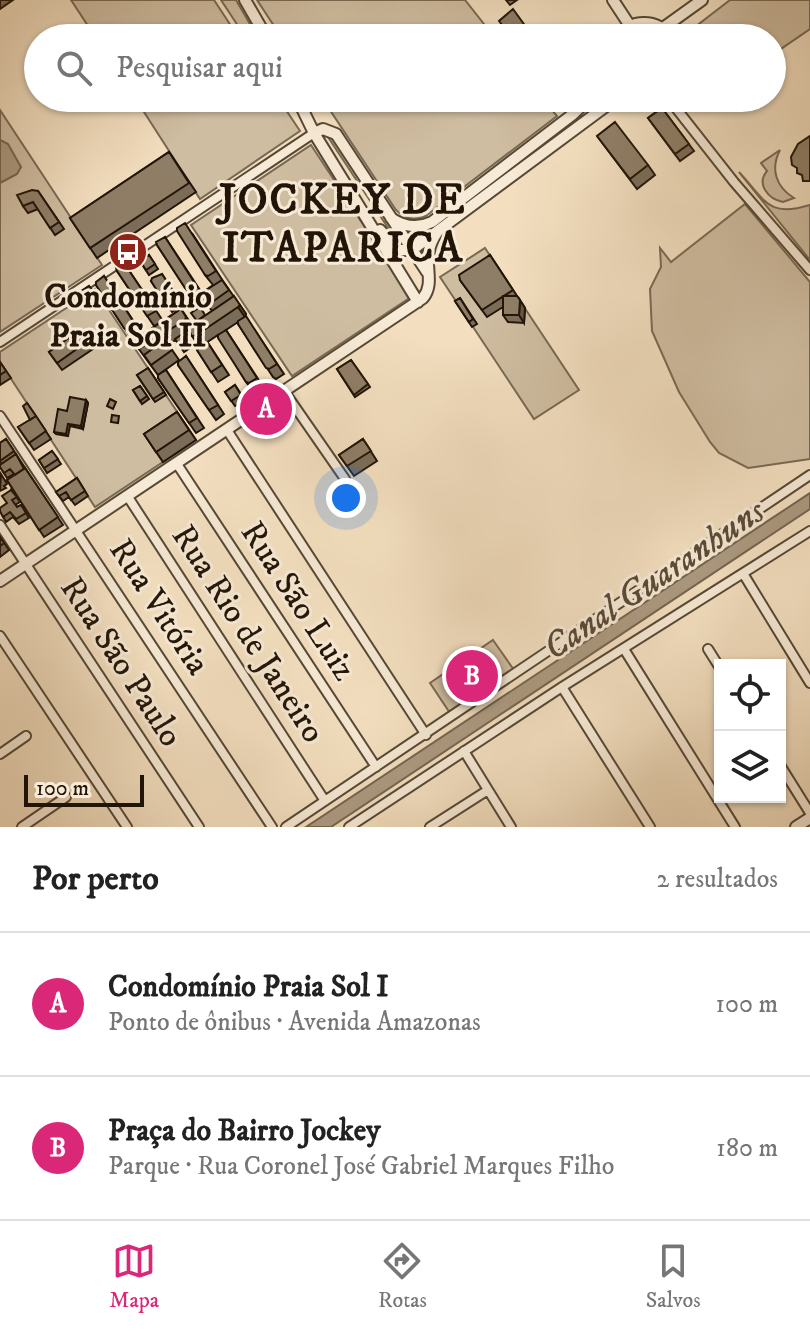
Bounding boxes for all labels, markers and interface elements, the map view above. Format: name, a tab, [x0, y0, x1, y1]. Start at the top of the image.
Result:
search box	[24, 24, 786, 112]
icon: search	[52, 46, 96, 90]
text: Pesquisar aqui	[116, 50, 283, 87]
district label: JOCKEY DE ITAPARICA	[215, 175, 467, 275]
bus stop icon: Condomínio Praia Sol II	[107, 231, 149, 273]
place label: Condomínio Praia Sol II	[44, 276, 212, 357]
pin: A	[240, 379, 292, 439]
your location	[326, 478, 366, 518]
water label: Canal Guaranhuns	[534, 489, 774, 671]
street label: Rua São Luiz	[231, 514, 365, 689]
street label: Rua Rio de Janeiro	[162, 517, 334, 751]
street label: Rua Vitória	[99, 531, 219, 683]
street label: Rua São Paulo	[51, 569, 191, 755]
pin: B	[446, 646, 498, 706]
map controls	[714, 659, 786, 803]
button: locate	[714, 659, 786, 731]
button: layers	[714, 731, 786, 803]
scale bar	[24, 771, 144, 807]
text: 100 m	[36, 775, 89, 802]
text: Por perto	[32, 858, 159, 900]
text: 2 resultados	[657, 863, 778, 896]
text: Condomínio Praia Sol I	[108, 969, 389, 1006]
text: A	[50, 988, 66, 1021]
text: 100 m	[715, 988, 778, 1021]
text: Ponto de ônibus · Avenida Amazonas	[108, 1006, 481, 1039]
text: Praça do Bairro Jockey	[108, 1113, 380, 1150]
text: B	[50, 1132, 66, 1165]
text: 180 m	[716, 1132, 778, 1165]
text: Parque · Rua Coronel José Gabriel Marques Filho	[108, 1150, 614, 1183]
tab: Mapa	[109, 1239, 159, 1314]
tab: Rotas	[378, 1239, 427, 1314]
tab: Salvos	[646, 1239, 701, 1314]

